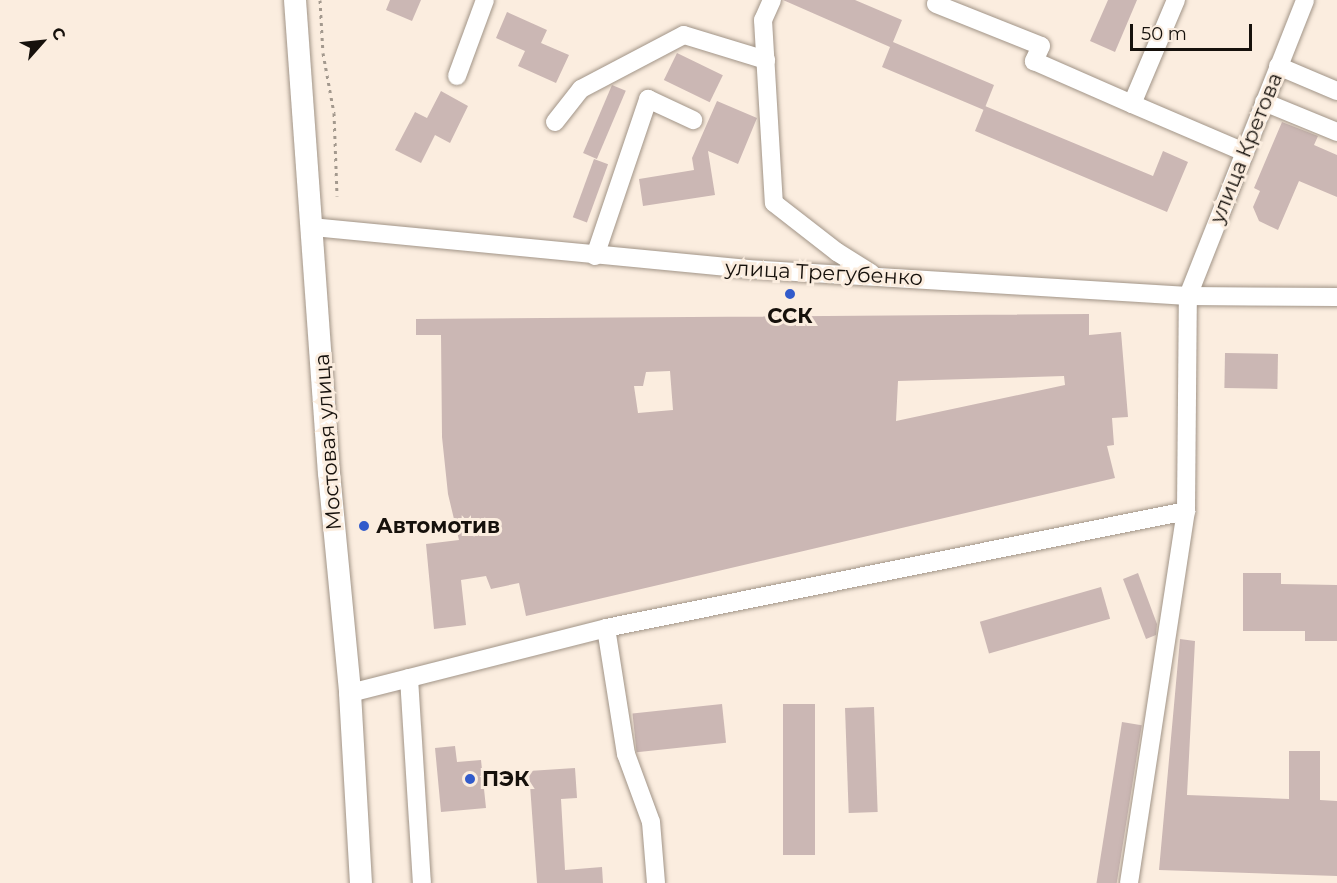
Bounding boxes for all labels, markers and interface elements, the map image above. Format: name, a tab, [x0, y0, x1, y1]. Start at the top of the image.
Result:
north arrow	[12, 12, 72, 72]
scale bar	[1133, 12, 1254, 50]
text: 50 m	[1141, 23, 1187, 45]
text: С	[47, 24, 70, 43]
street label: улица Кретова	[1204, 69, 1288, 227]
street label: улица Трегубенко	[724, 255, 924, 291]
marker: ССК	[783, 287, 797, 301]
place label: ССК	[767, 303, 813, 329]
street label: Мостовая улица	[309, 353, 347, 531]
place label: Автомотив	[376, 513, 500, 539]
marker: Автомотив	[357, 519, 371, 533]
place label: ПЭК	[482, 766, 529, 792]
marker: ПЭК	[463, 772, 477, 786]

